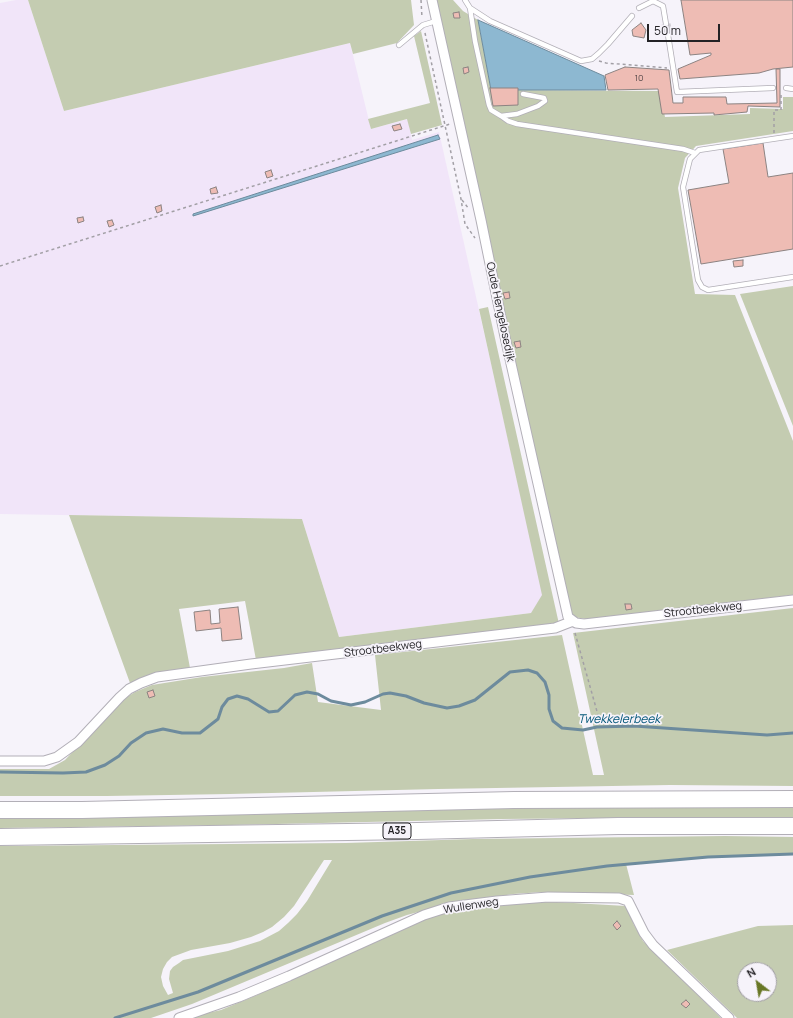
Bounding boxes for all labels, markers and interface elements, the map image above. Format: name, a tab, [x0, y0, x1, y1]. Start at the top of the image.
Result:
scale bar	[649, 16, 722, 42]
text: 50 m	[654, 22, 681, 39]
house number: 10	[635, 73, 643, 83]
street label: Oude Hengelosedijk	[483, 261, 517, 363]
street label: Strootbeekweg	[663, 599, 743, 621]
street label: Strootbeekweg	[343, 638, 423, 660]
water label: Twekkelerbeek	[578, 713, 660, 727]
road number: A35	[383, 823, 411, 839]
street label: Wullenweg	[443, 895, 499, 917]
north arrow	[737, 962, 777, 1002]
text: N	[744, 964, 758, 981]

